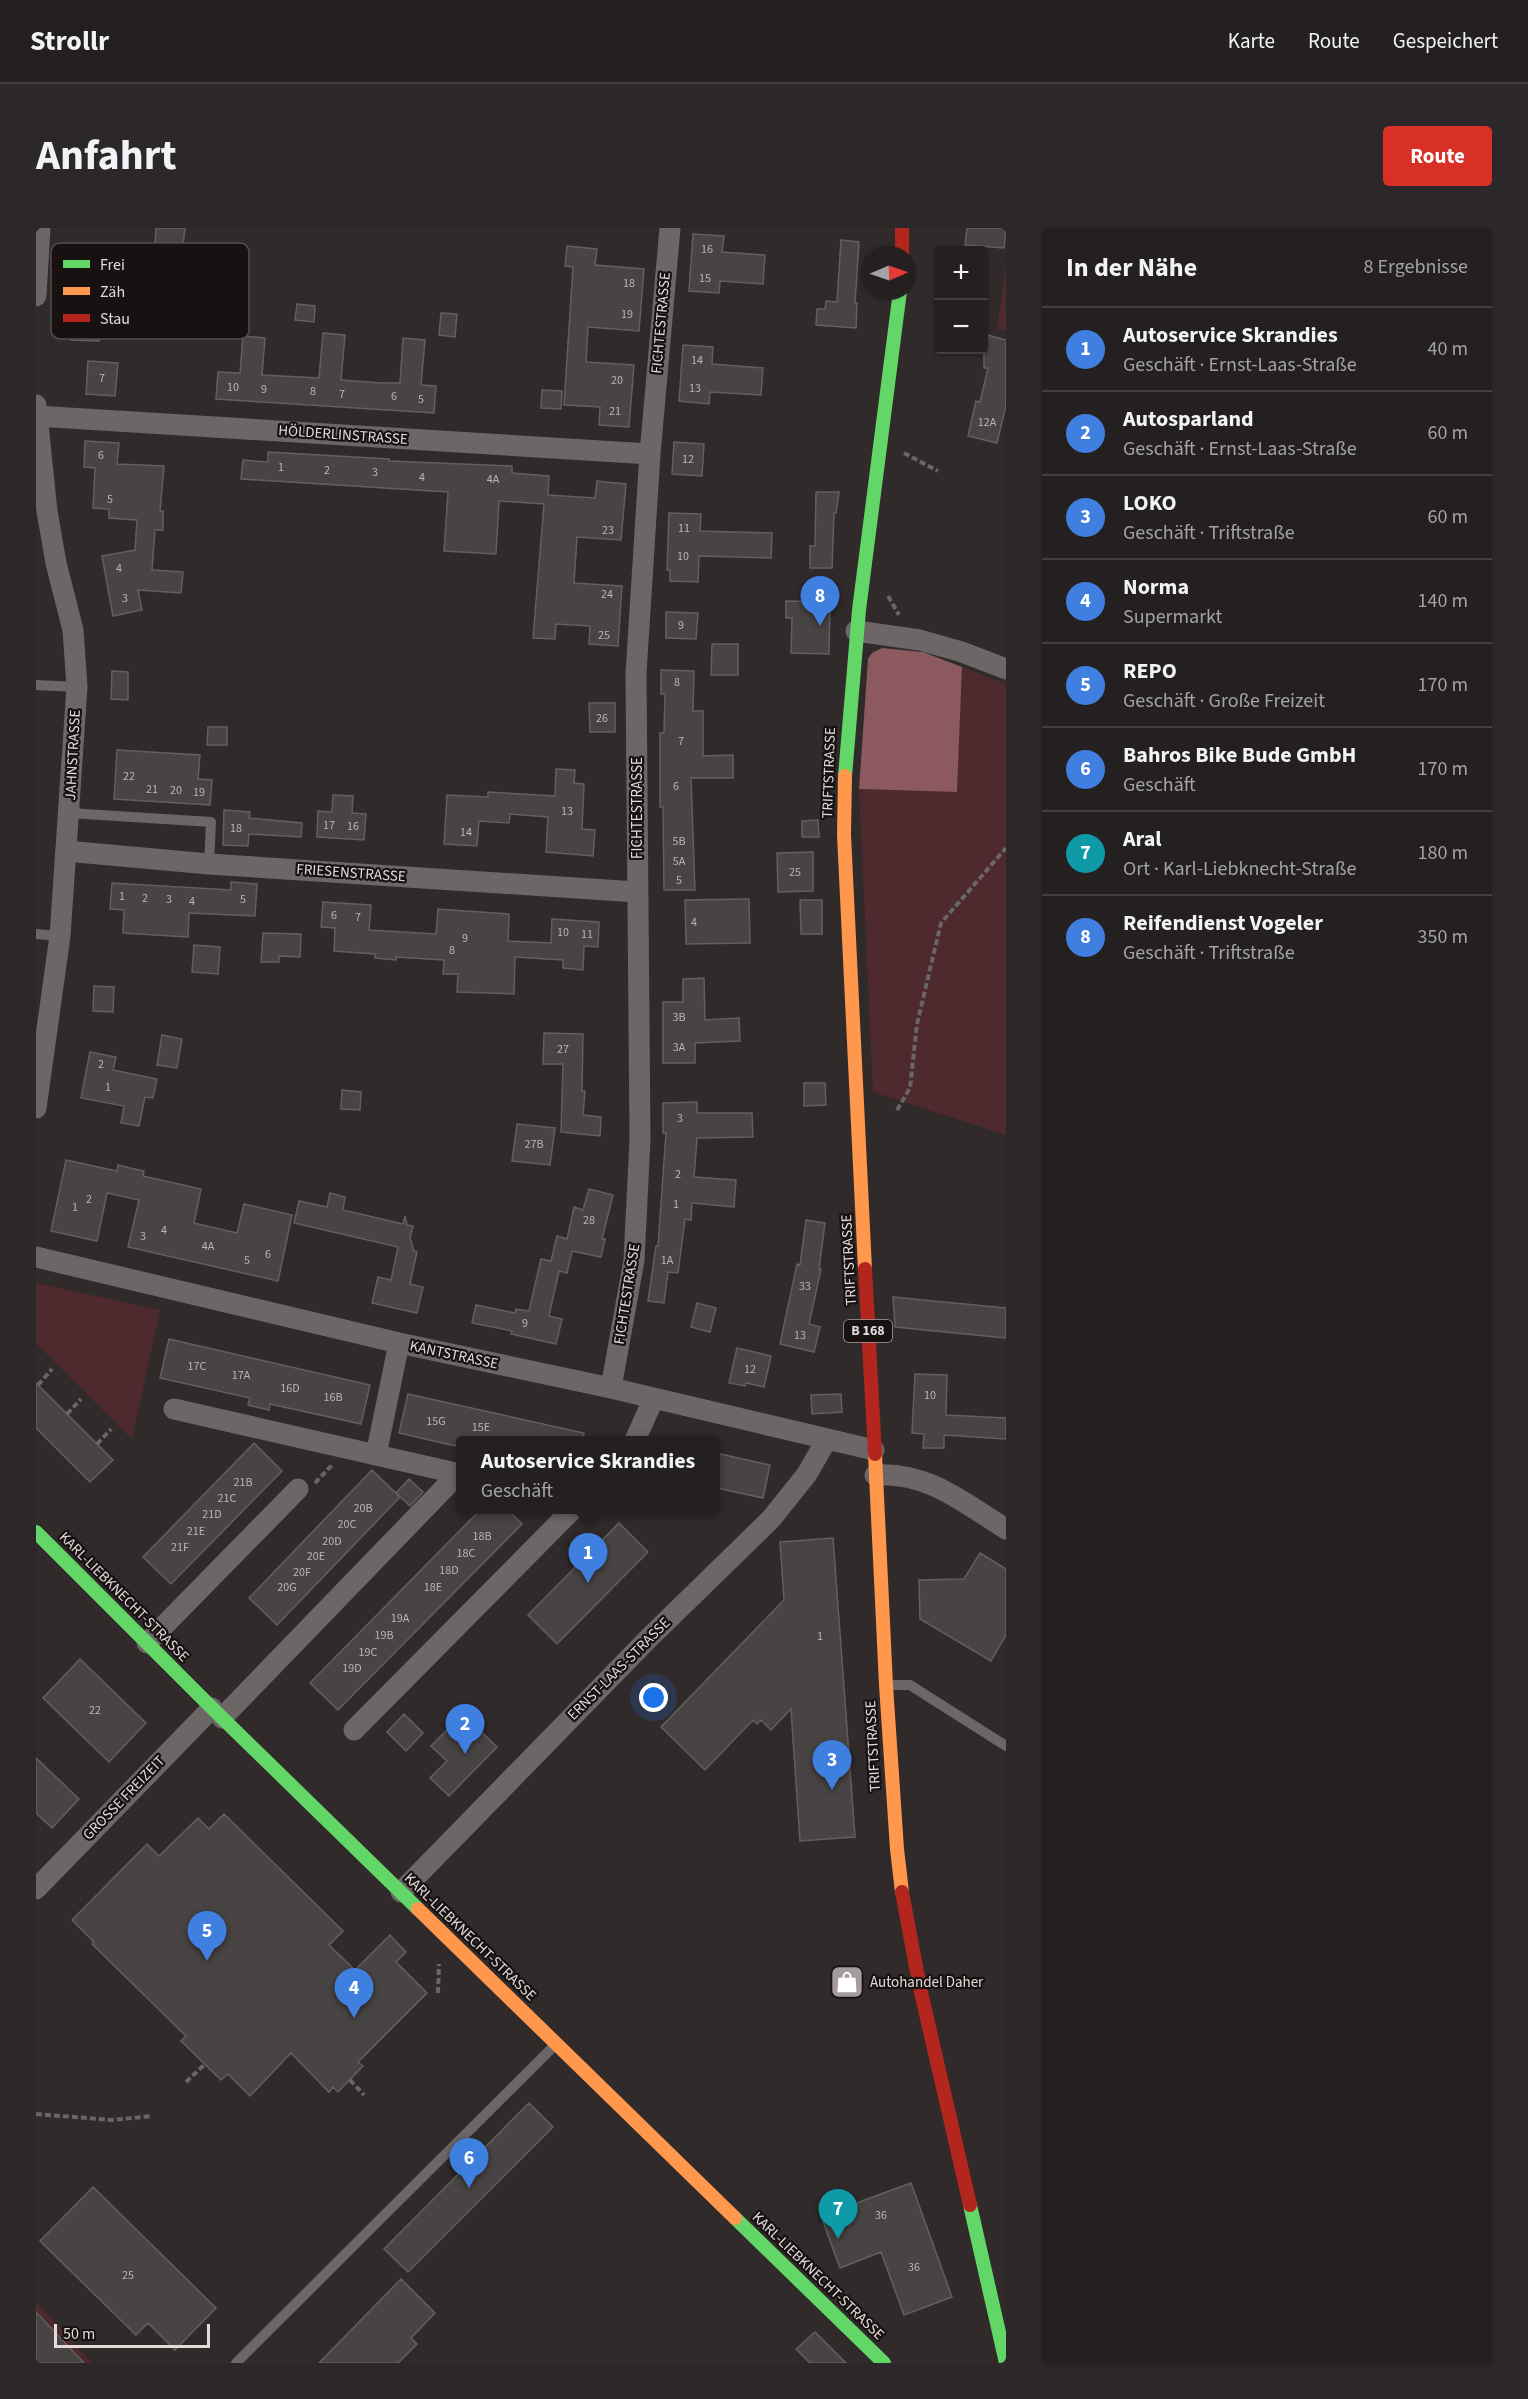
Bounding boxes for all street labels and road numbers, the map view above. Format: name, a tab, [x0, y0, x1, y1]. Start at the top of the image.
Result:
street label: FICHTESTRASSE	[646, 271, 676, 375]
street label: HÖLDERLINSTRASSE	[278, 420, 409, 450]
street label: JAHNSTRASSE	[60, 709, 86, 801]
street label: TRIFTSTRASSE	[817, 727, 841, 819]
street label: FICHTESTRASSE	[627, 757, 648, 859]
street label: FRIESENSTRASSE	[296, 859, 406, 887]
street label: TRIFTSTRASSE	[836, 1214, 862, 1306]
street label: FICHTESTRASSE	[609, 1242, 645, 1346]
road number: B 168	[844, 1320, 892, 1342]
street label: KANTSTRASSE	[408, 1335, 500, 1375]
street label: KARL-LIEBKNECHT-STRASSE	[54, 1527, 194, 1667]
street label: ERNST-LAAS-STRASSE	[563, 1613, 675, 1725]
street label: TRIFTSTRASSE	[860, 1700, 886, 1792]
street label: GROSSE FREIZEIT	[78, 1751, 170, 1845]
street label: KARL-LIEBKNECHT-STRASSE	[399, 1868, 541, 2006]
street label: KARL-LIEBKNECHT-STRASSE	[747, 2207, 889, 2345]

